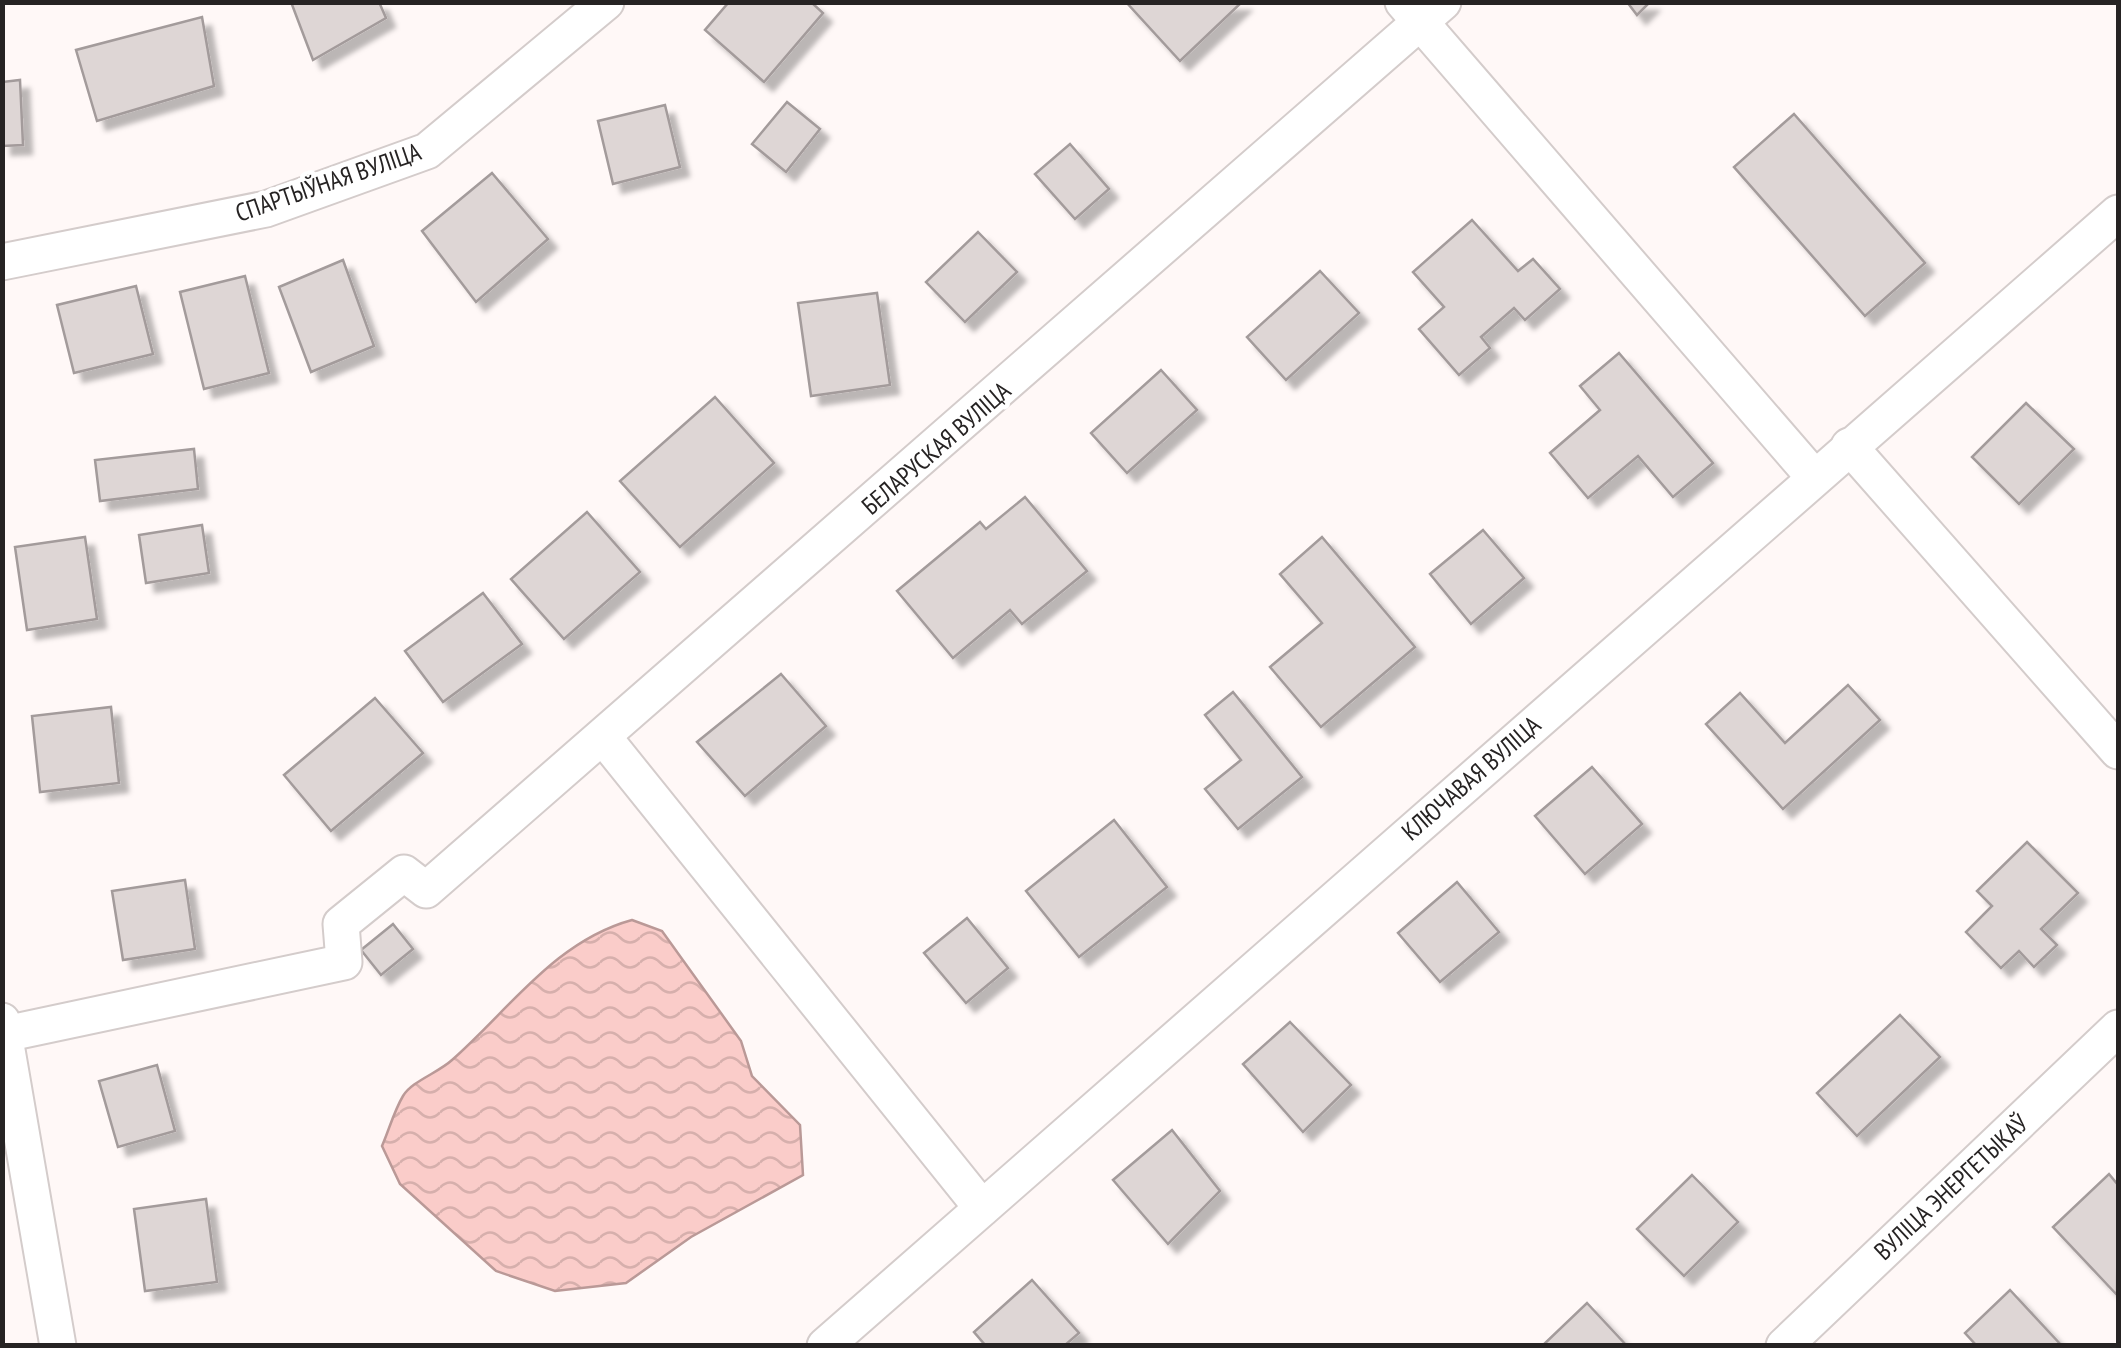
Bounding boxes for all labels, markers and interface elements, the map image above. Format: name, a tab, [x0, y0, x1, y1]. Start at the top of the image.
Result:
street label: СПАРТЫЎНАЯ ВУЛІЦА	[231, 135, 425, 229]
street label: БЕЛАРУСКАЯ ВУЛІЦА	[855, 374, 1017, 521]
street label: КЛЮЧАВАЯ ВУЛІЦА	[1395, 709, 1547, 847]
street label: ВУЛІЦА ЭНЕРГЕТЫКАЎ	[1867, 1107, 2035, 1267]

